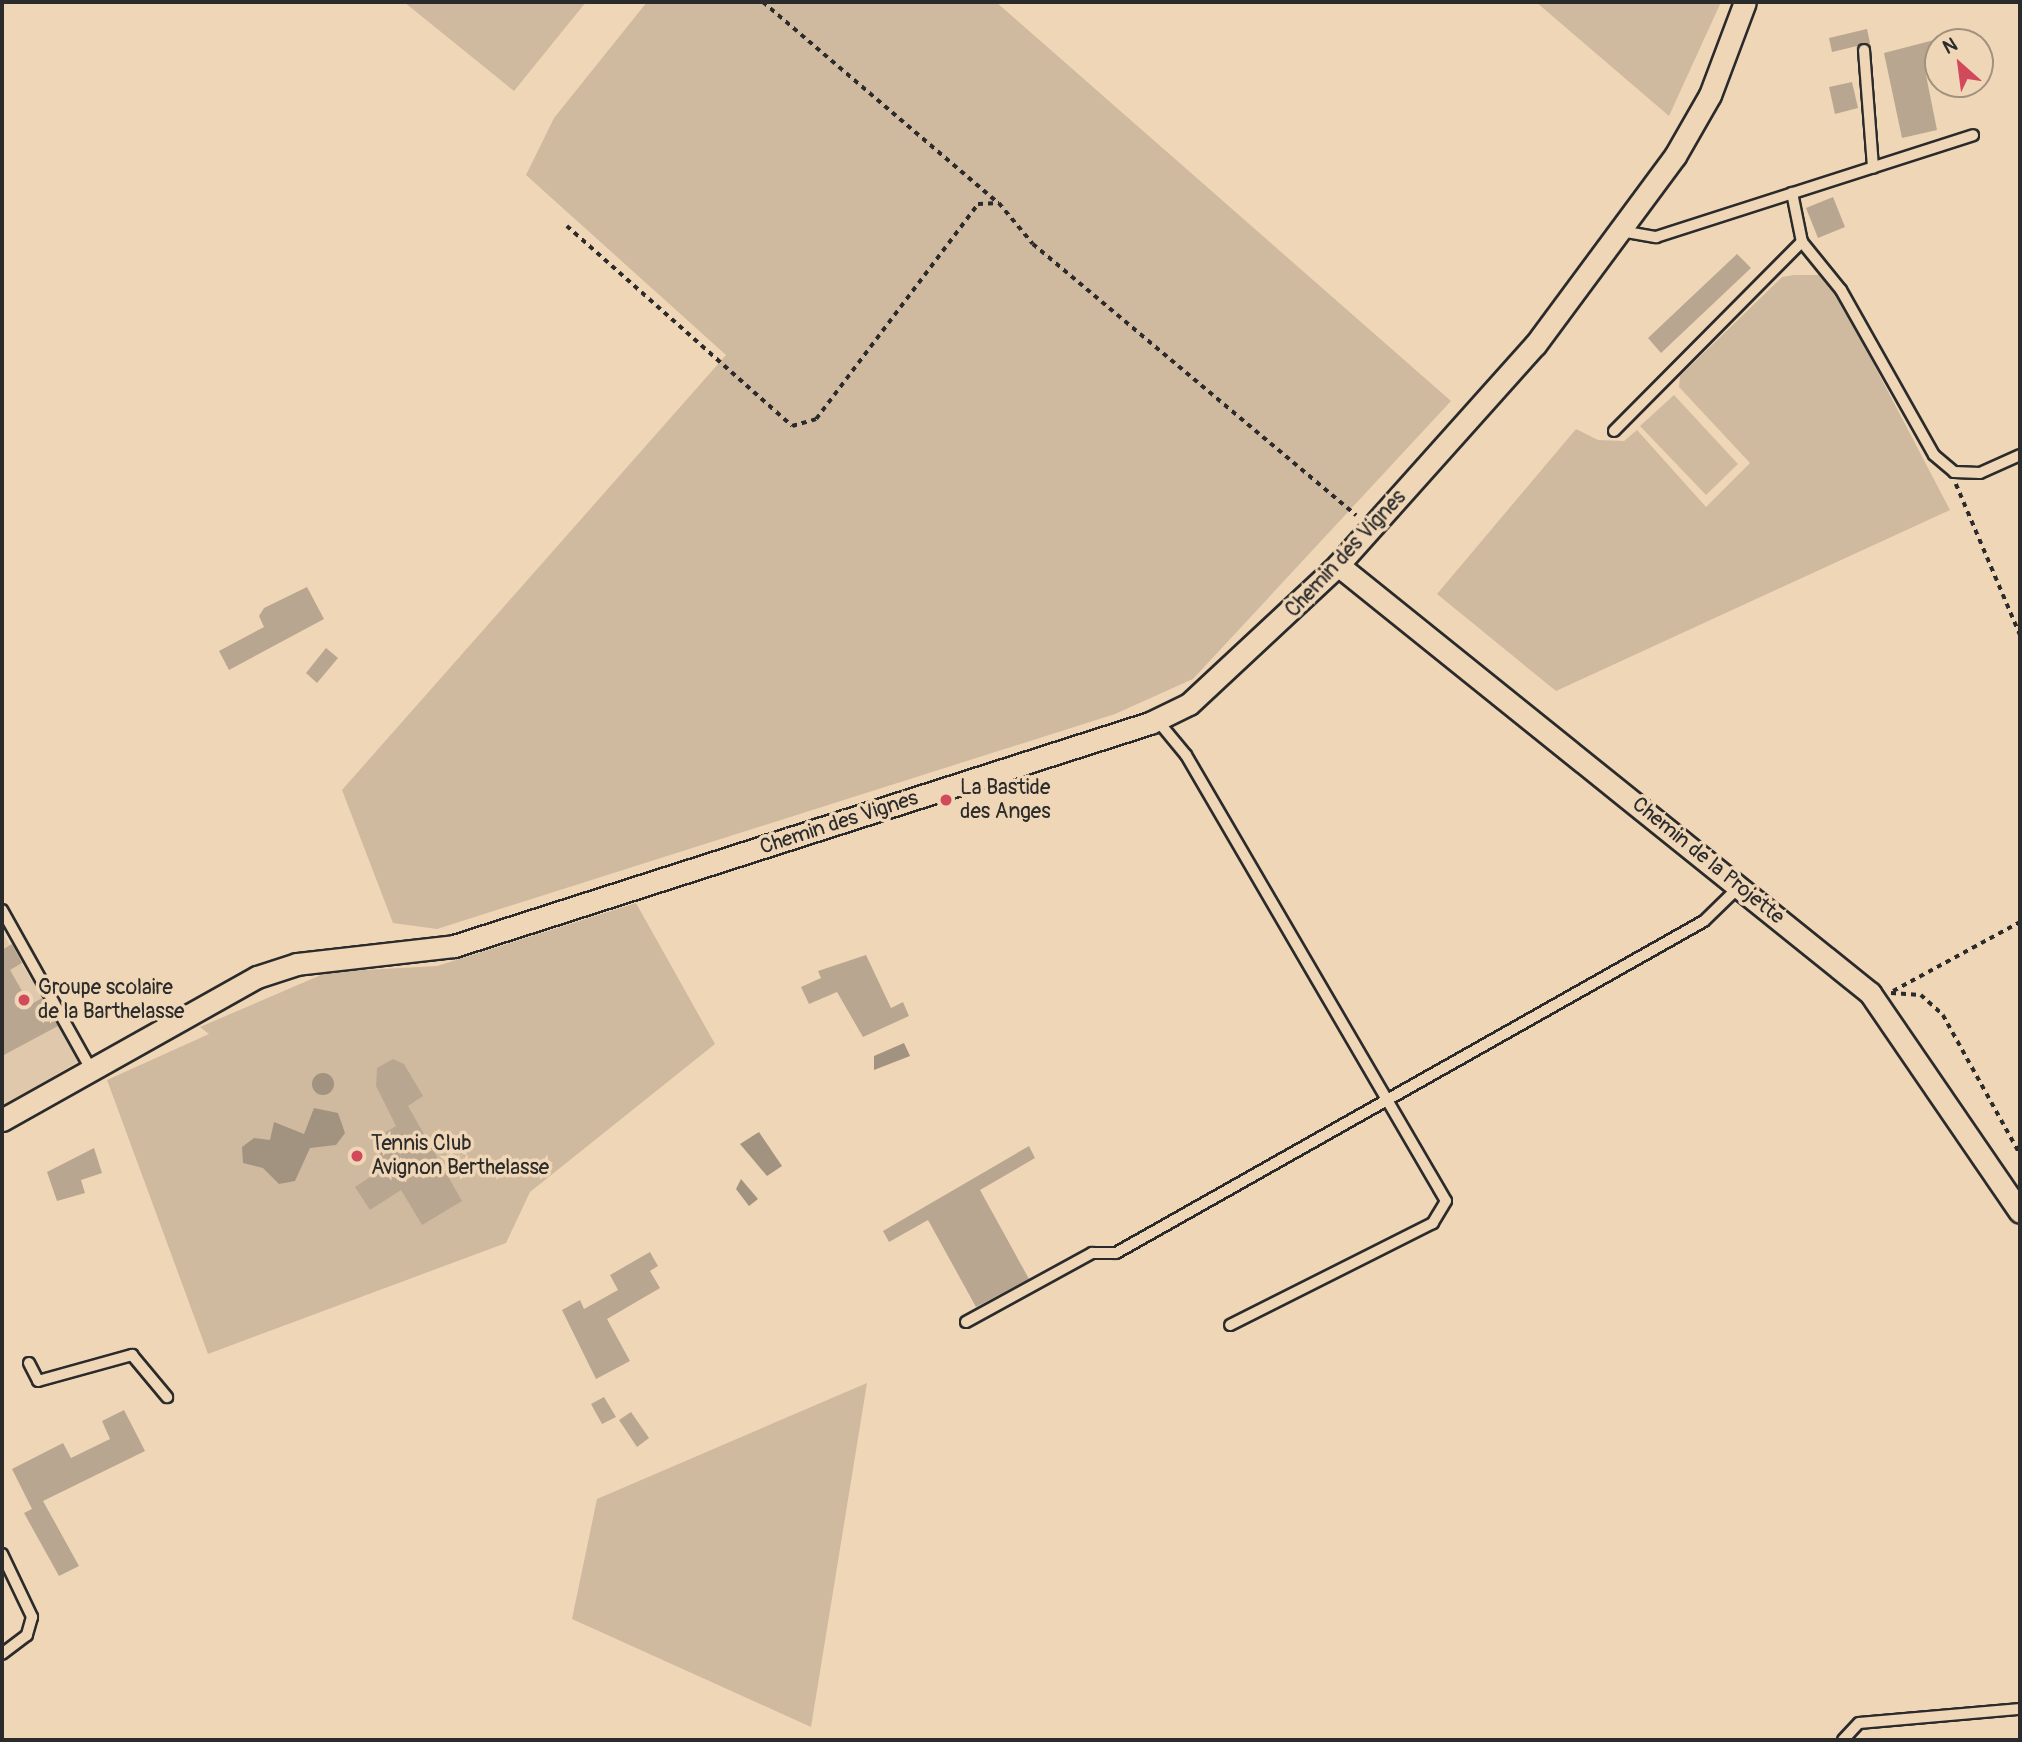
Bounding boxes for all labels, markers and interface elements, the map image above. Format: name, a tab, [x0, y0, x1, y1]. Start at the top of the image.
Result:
north arrow	[1924, 28, 1994, 98]
text: N	[1939, 33, 1961, 60]
street label: Chemin des Vignes	[1281, 485, 1411, 623]
place label: La Bastide des Anges	[960, 775, 1051, 825]
street label: Chemin des Vignes	[757, 786, 921, 860]
marker: La Bastide des Anges	[938, 792, 954, 808]
street label: Chemin de la Projette	[1627, 792, 1789, 930]
place label: Groupe scolaire de la Barthelasse	[38, 975, 184, 1025]
marker: Groupe scolaire de la Barthelasse	[16, 992, 32, 1008]
place label: Tennis Club Avignon Berthelasse	[371, 1131, 549, 1181]
marker: Tennis Club Avignon Berthelasse	[349, 1148, 365, 1164]

